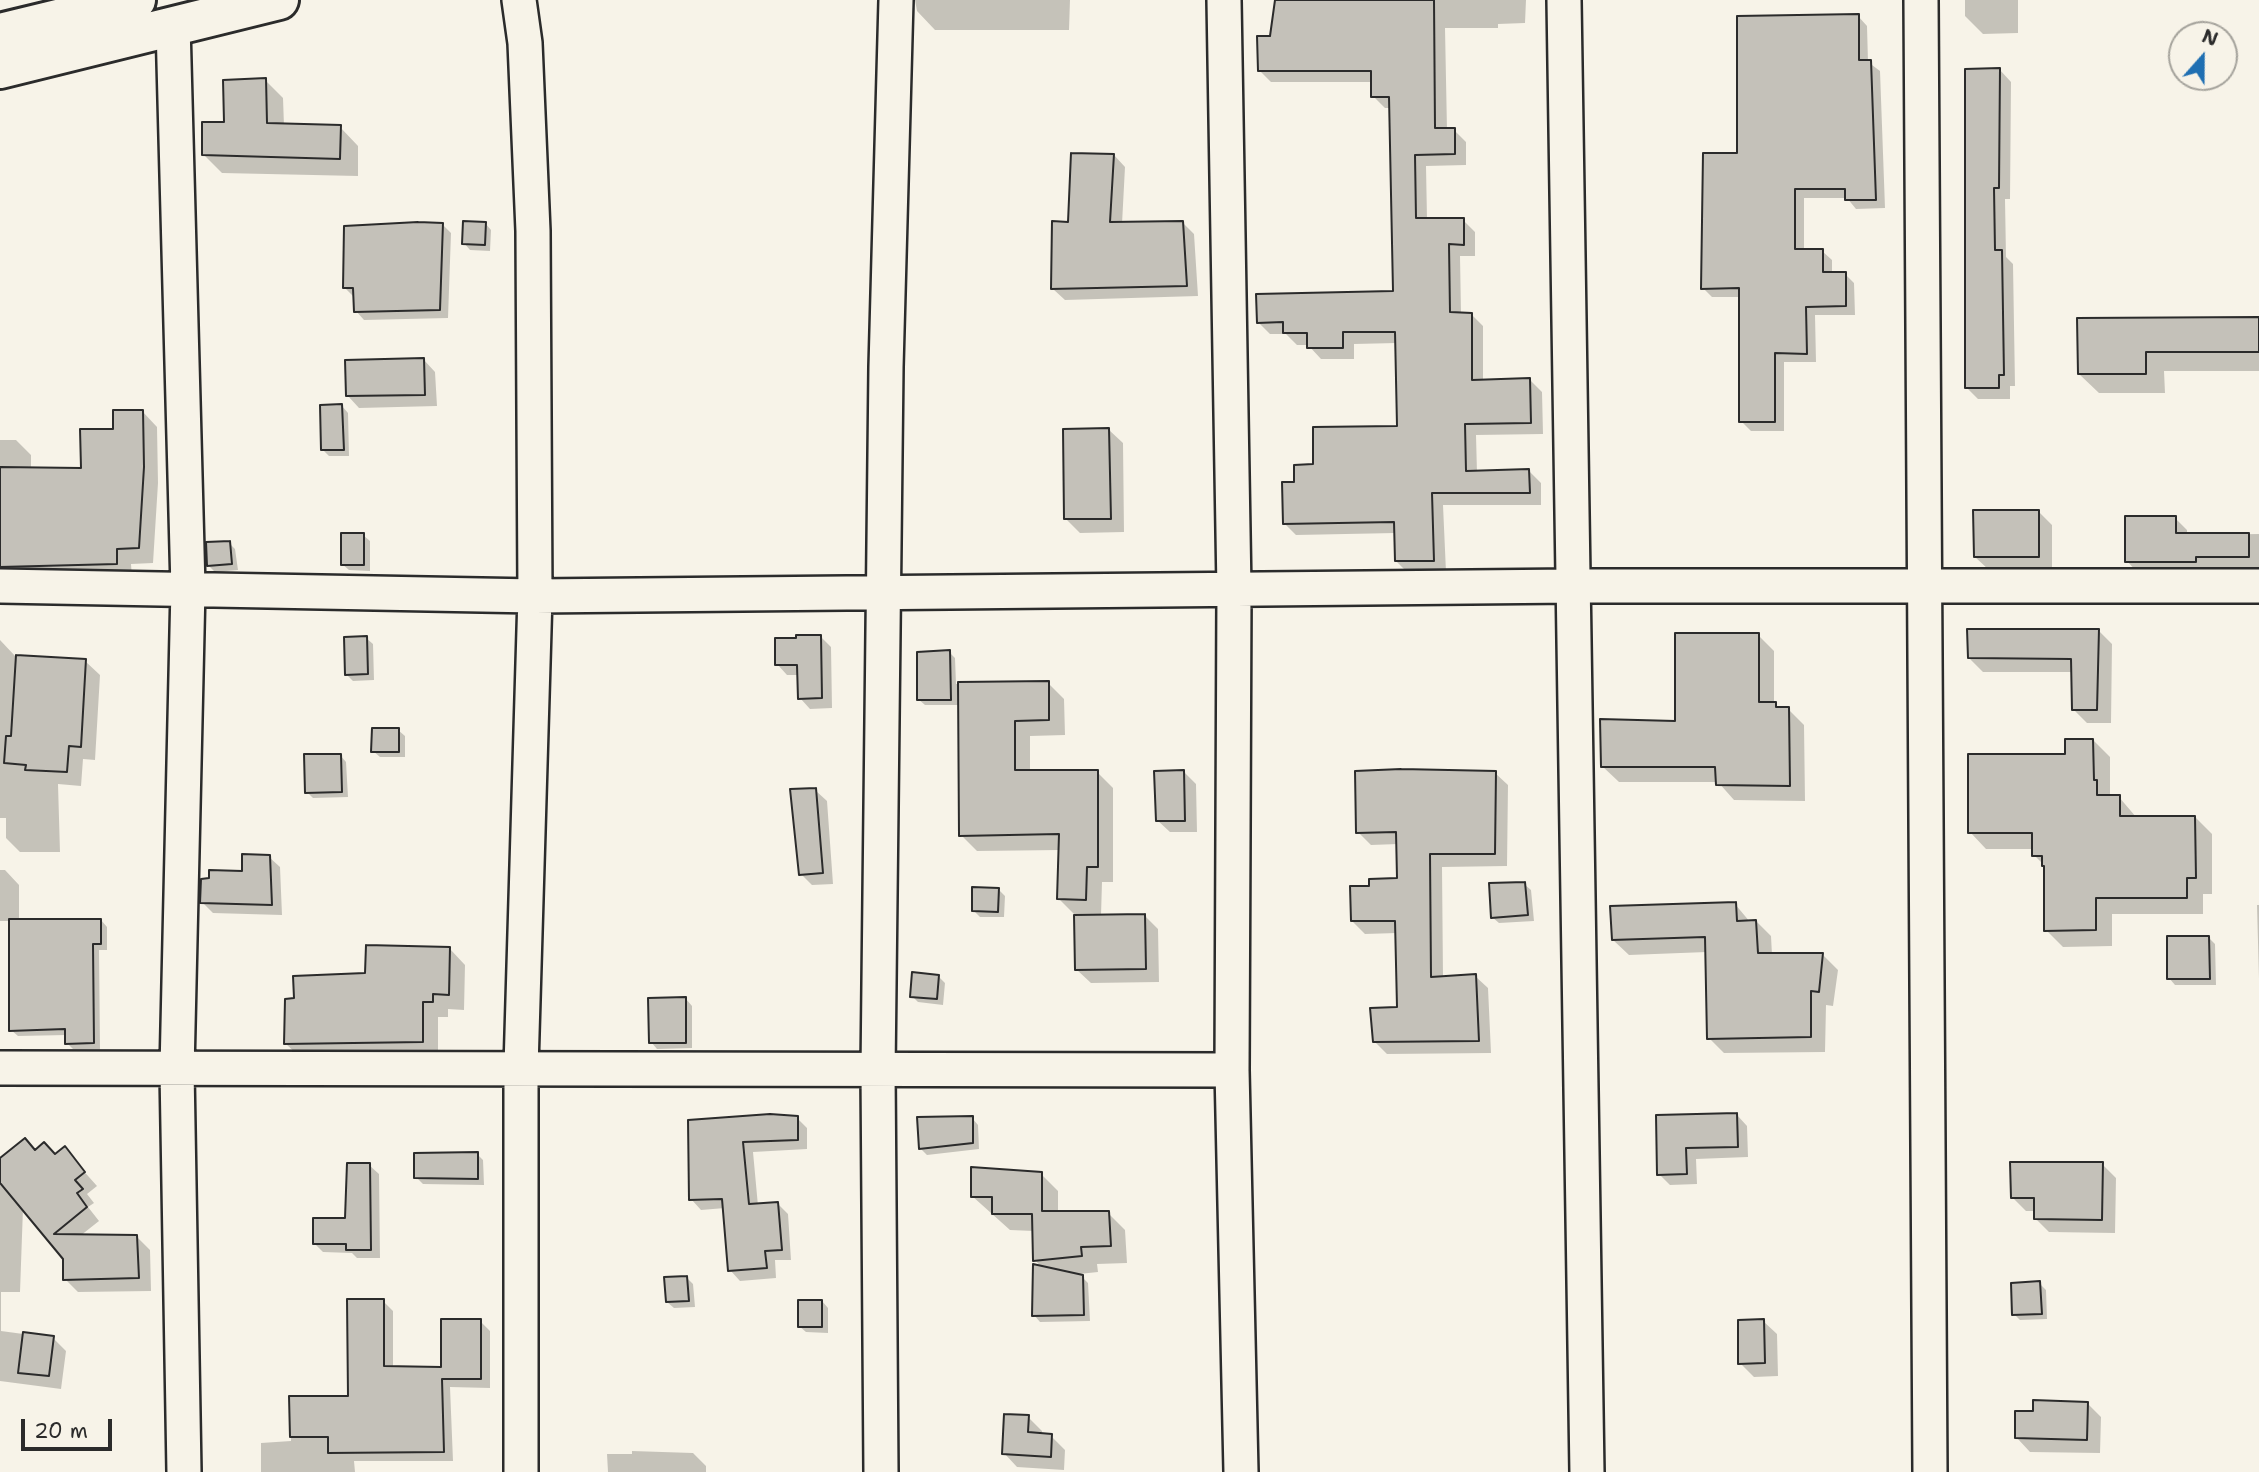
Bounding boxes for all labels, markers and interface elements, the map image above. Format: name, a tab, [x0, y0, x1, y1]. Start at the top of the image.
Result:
north arrow	[2168, 21, 2238, 91]
text: N	[2198, 23, 2221, 52]
scale bar	[24, 1406, 116, 1450]
text: 20 m	[34, 1417, 88, 1445]

